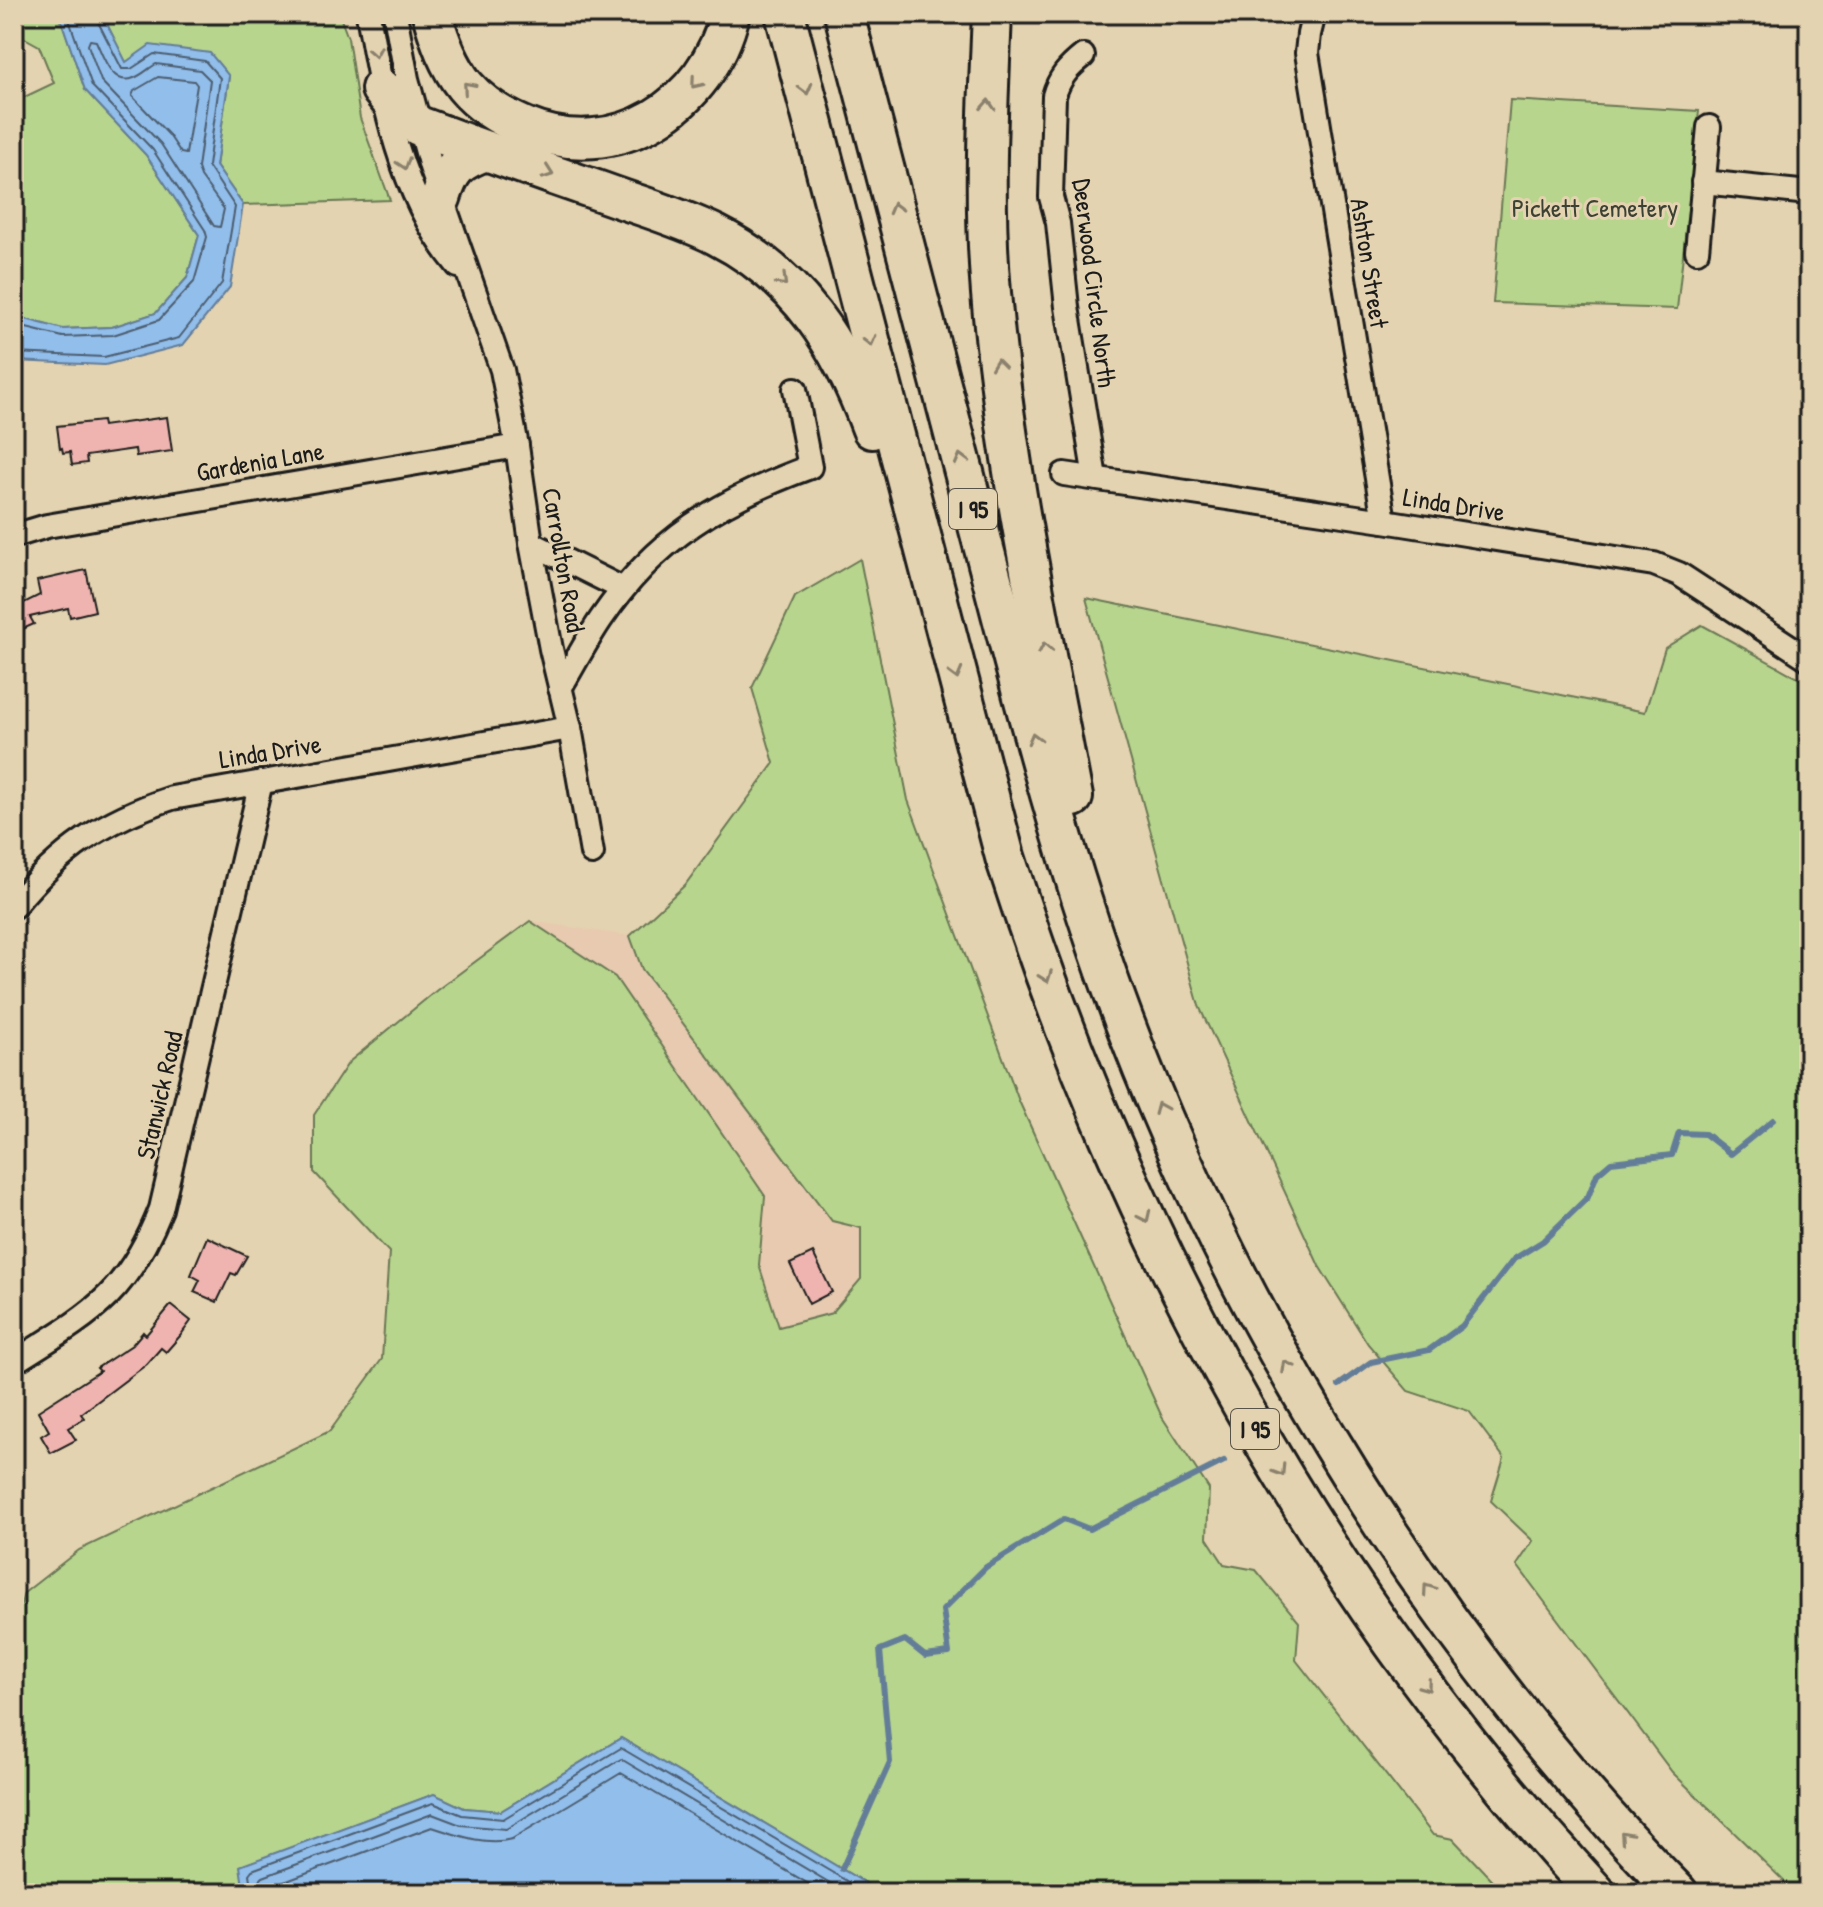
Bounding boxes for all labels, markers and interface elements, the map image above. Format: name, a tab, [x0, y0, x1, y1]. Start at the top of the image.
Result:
one-way arrow	[365, 45, 382, 58]
one-way arrow	[691, 74, 706, 88]
one-way arrow	[463, 81, 478, 96]
one-way arrow	[796, 82, 813, 96]
one-way arrow	[979, 98, 996, 111]
one-way arrow	[394, 156, 411, 170]
one-way arrow	[540, 163, 554, 180]
street label: Deerwood Circle North	[1065, 177, 1125, 389]
park label: Pickett Cemetery	[1512, 190, 1678, 225]
street label: Ashton Street	[1342, 195, 1398, 332]
one-way arrow	[887, 201, 904, 215]
one-way arrow	[772, 272, 787, 286]
one-way arrow	[861, 334, 878, 348]
one-way arrow	[990, 357, 1007, 370]
street label: Gardenia Lane	[193, 433, 327, 489]
one-way arrow	[953, 453, 970, 467]
street label: Linda Drive	[1401, 479, 1507, 529]
street label: Carrollton Road	[534, 485, 594, 635]
road number: I 95	[949, 489, 997, 529]
one-way arrow	[1038, 642, 1055, 655]
one-way arrow	[947, 667, 964, 681]
street label: Linda Drive	[217, 726, 323, 776]
one-way arrow	[1026, 732, 1043, 745]
one-way arrow	[1036, 969, 1052, 983]
street label: Stanwick Road	[127, 1028, 191, 1162]
one-way arrow	[1153, 1102, 1169, 1116]
one-way arrow	[1135, 1209, 1151, 1223]
one-way arrow	[1281, 1360, 1297, 1375]
road number: I 95	[1231, 1409, 1279, 1449]
one-way arrow	[1270, 1462, 1285, 1477]
one-way arrow	[1423, 1583, 1438, 1597]
one-way arrow	[1416, 1678, 1430, 1692]
one-way arrow	[1620, 1831, 1634, 1845]

